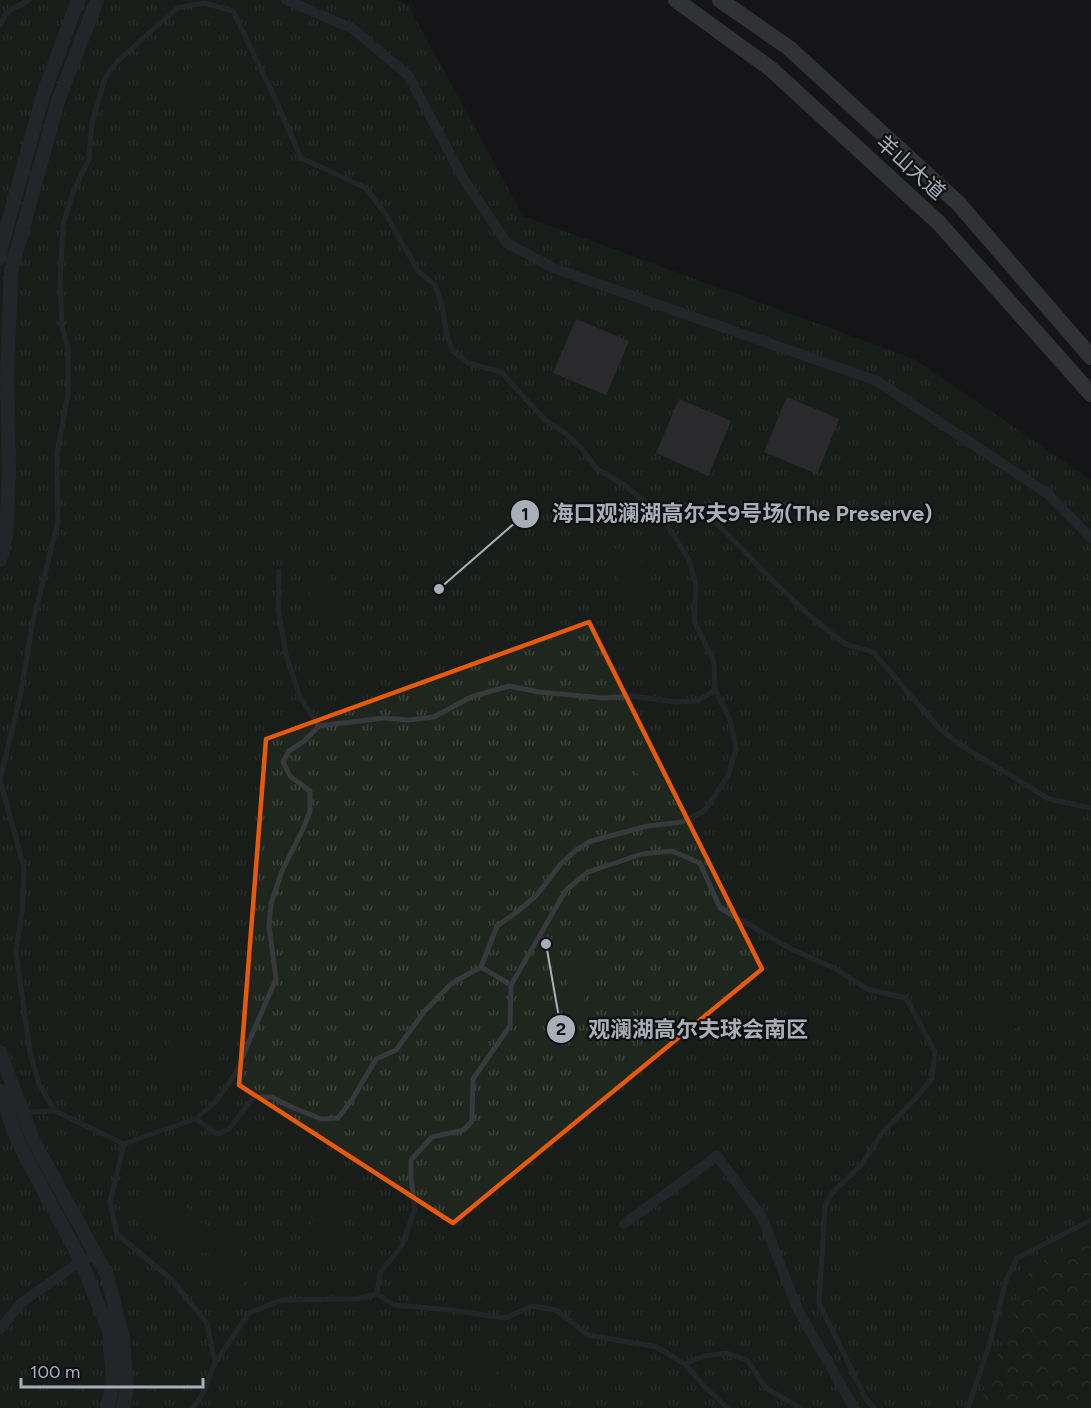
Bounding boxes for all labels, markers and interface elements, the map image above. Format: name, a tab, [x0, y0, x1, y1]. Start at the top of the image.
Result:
street label: 羊山大道	[871, 130, 951, 204]
callout: 海口观澜湖高尔夫9号场(The Preserve)	[510, 494, 944, 534]
text: 海口观澜湖高尔夫9号场(The Preserve)	[552, 500, 932, 527]
text: 1	[521, 503, 529, 525]
callout: 观澜湖高尔夫球会南区	[546, 1009, 820, 1049]
text: 观澜湖高尔夫球会南区	[588, 1016, 808, 1043]
text: 2	[556, 1018, 566, 1040]
scale bar	[21, 1351, 202, 1389]
text: 100 m	[30, 1361, 80, 1383]

